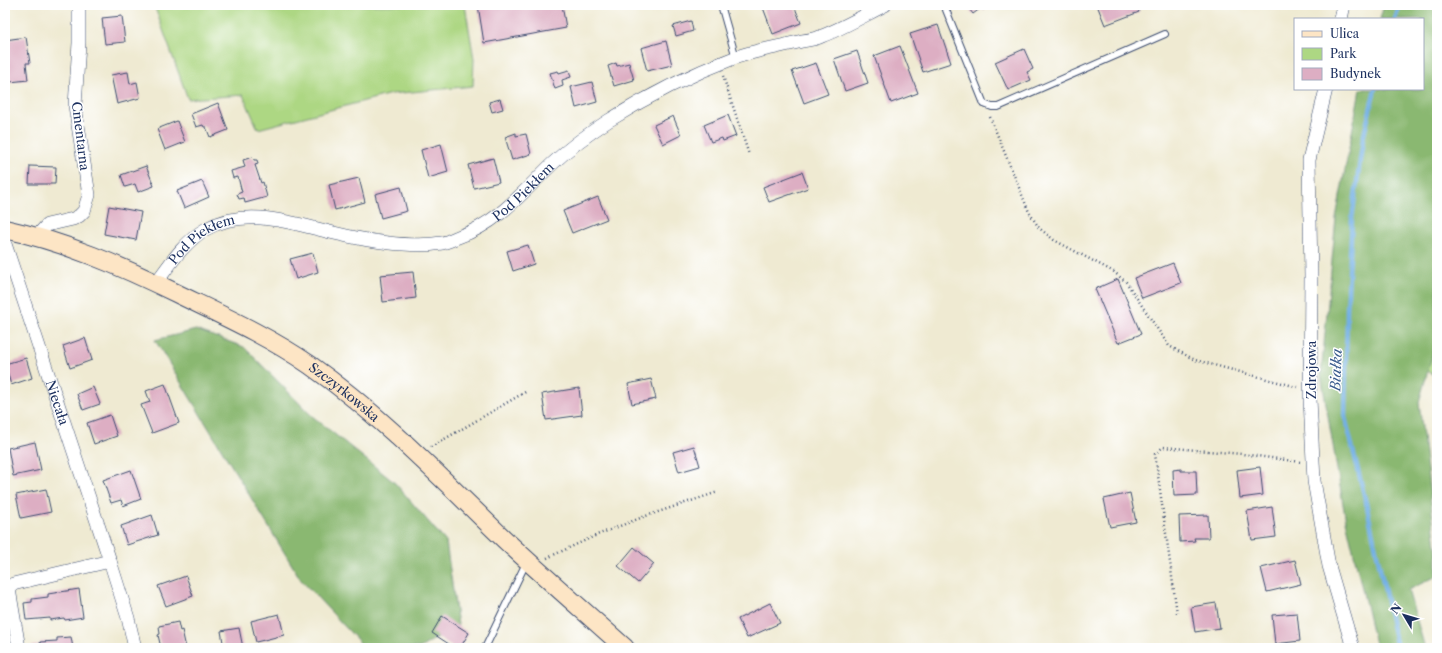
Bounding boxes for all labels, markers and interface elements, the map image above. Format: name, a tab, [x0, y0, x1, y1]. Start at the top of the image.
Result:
legend	[1294, 18, 1424, 90]
text: Ulica	[1330, 26, 1360, 41]
text: Park	[1330, 46, 1357, 61]
text: Budynek	[1330, 66, 1382, 81]
street label: Cmentarna	[69, 101, 93, 172]
street label: Pod Piekłem	[489, 159, 557, 224]
street label: Pod Piekłem	[165, 211, 236, 267]
street label: Zdrojowa	[1303, 341, 1319, 399]
water label: Białka	[1326, 348, 1346, 392]
street label: Szczyrkowska	[306, 359, 383, 425]
street label: Niecała	[43, 378, 72, 427]
north arrow	[1384, 595, 1424, 635]
text: N	[1388, 600, 1405, 617]

